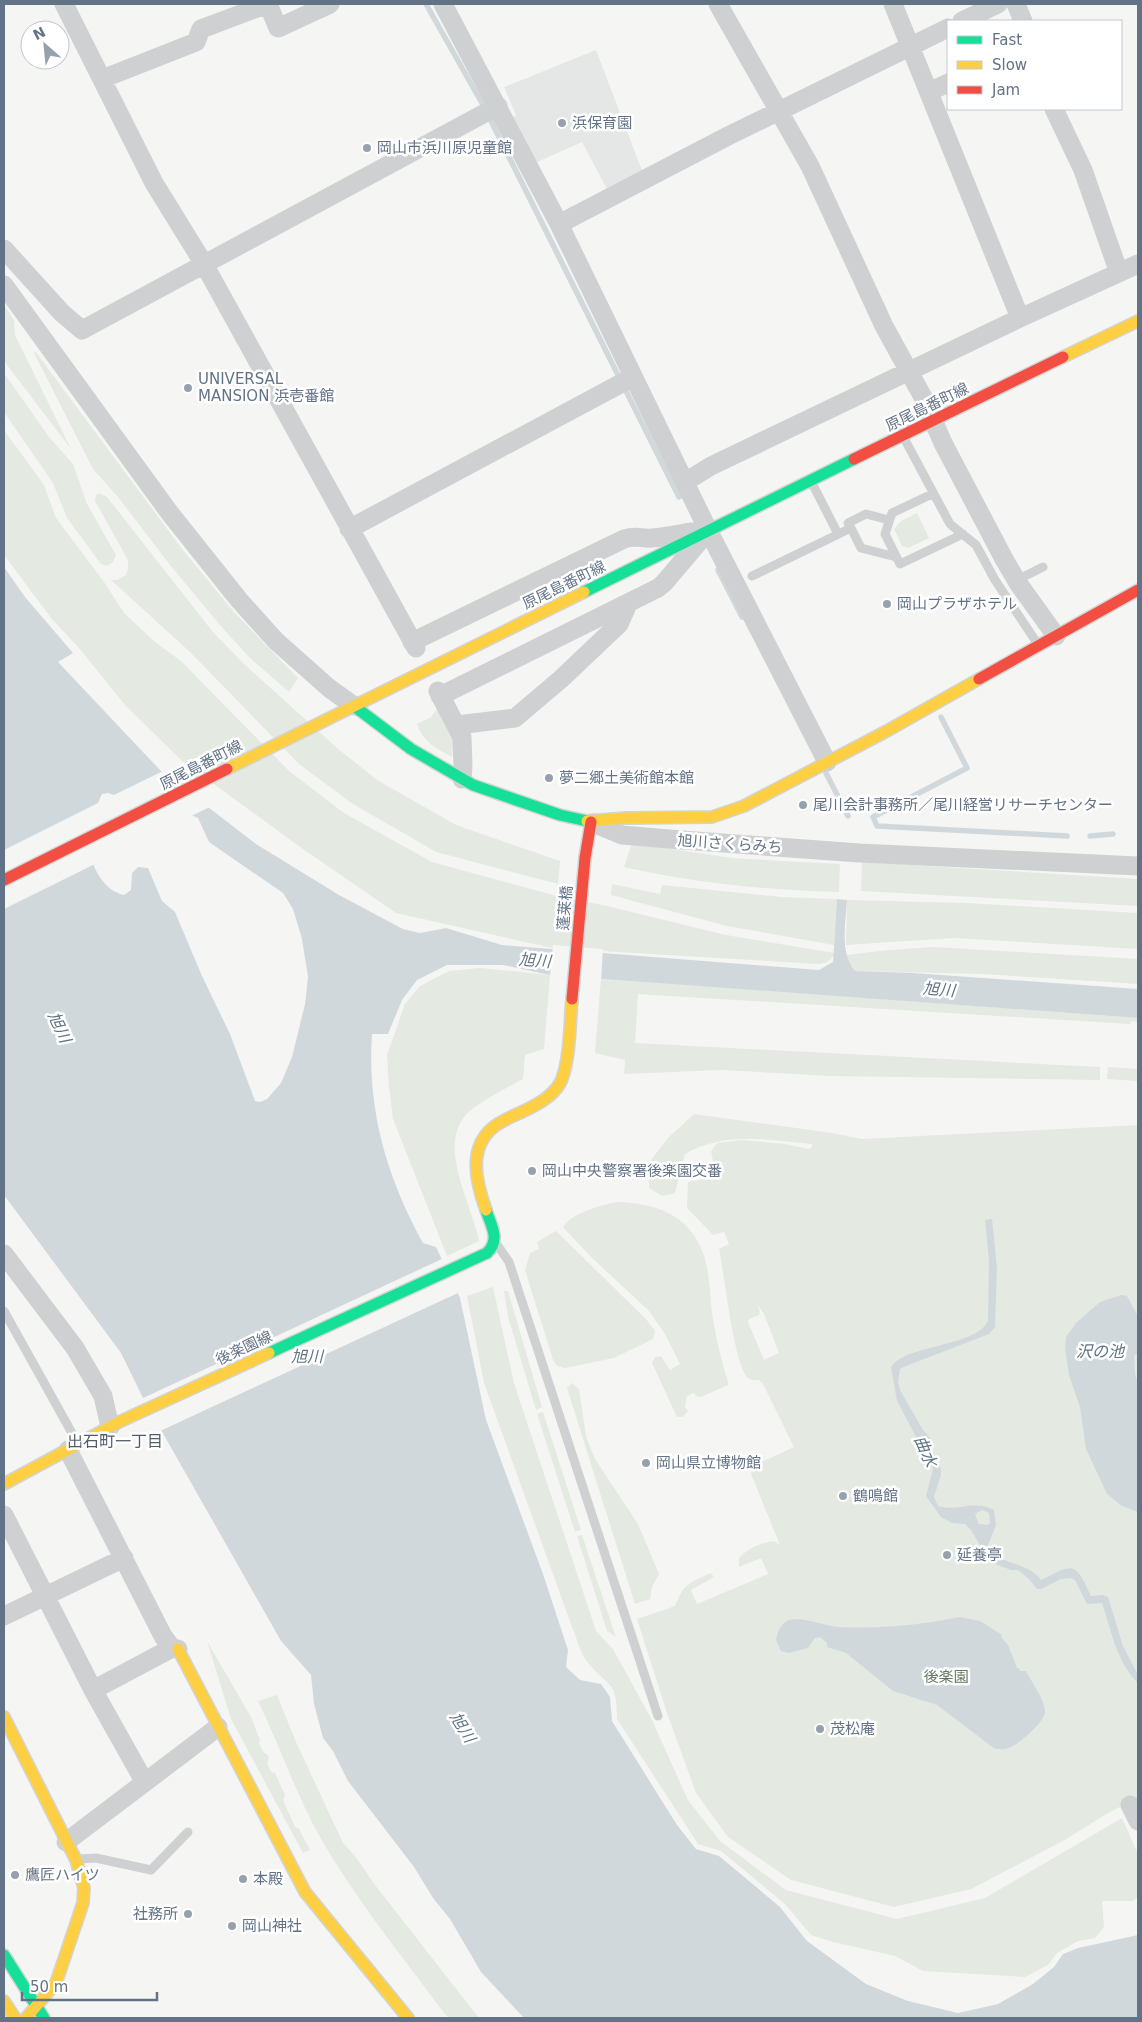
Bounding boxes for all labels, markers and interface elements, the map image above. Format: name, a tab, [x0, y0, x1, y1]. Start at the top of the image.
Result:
north arrow	[20, 20, 70, 70]
legend	[947, 20, 1122, 110]
text: N	[30, 24, 48, 43]
text: Fast	[992, 31, 1022, 49]
text: Slow	[992, 56, 1027, 74]
text: Jam	[991, 81, 1020, 99]
place label: 浜保育園	[572, 114, 632, 132]
marker: 浜保育園	[556, 117, 568, 129]
place label: 岡山市浜川原児童館	[377, 139, 512, 157]
marker: 岡山市浜川原児童館	[361, 142, 373, 154]
place label: UNIVERSAL MANSION 浜壱番館	[198, 370, 334, 405]
street label: 原尾島番町線	[883, 379, 971, 435]
marker: UNIVERSAL MANSION 浜壱番館	[182, 382, 194, 394]
street label: 原尾島番町線	[520, 557, 608, 613]
place label: 岡山プラザホテル	[897, 595, 1017, 613]
marker: 岡山プラザホテル	[881, 598, 893, 610]
street label: 原尾島番町線	[157, 737, 245, 793]
place label: 夢二郷土美術館本館	[559, 769, 694, 787]
marker: 夢二郷土美術館本館	[543, 772, 555, 784]
place label: 尾川会計事務所／尾川経営リサーチセンター	[813, 796, 1113, 814]
marker: 尾川会計事務所／尾川経営リサーチセンター	[797, 799, 809, 811]
street label: 旭川さくらみち	[677, 831, 783, 857]
street label: 蓬莱橋	[554, 885, 576, 931]
water label: 旭川	[518, 950, 554, 971]
water label: 旭川	[922, 979, 958, 1001]
water label: 旭川	[44, 1009, 76, 1048]
place label: 岡山中央警察署後楽園交番	[542, 1162, 722, 1180]
marker: 岡山中央警察署後楽園交番	[526, 1165, 538, 1177]
street label: 後楽園線	[213, 1327, 275, 1369]
water label: 沢の池	[1076, 1342, 1126, 1361]
water label: 旭川	[291, 1347, 325, 1366]
district label: 出石町一丁目	[67, 1432, 163, 1451]
water label: 曲水	[910, 1433, 942, 1472]
place label: 岡山県立博物館	[656, 1454, 761, 1472]
marker: 岡山県立博物館	[640, 1457, 652, 1469]
place label: 鶴鳴館	[853, 1487, 898, 1505]
marker: 鶴鳴館	[837, 1490, 849, 1502]
place label: 延養亭	[957, 1546, 1002, 1564]
marker: 延養亭	[941, 1549, 953, 1561]
park label: 後楽園	[923, 1668, 969, 1686]
water label: 旭川	[446, 1709, 480, 1748]
place label: 茂松庵	[830, 1720, 875, 1738]
marker: 茂松庵	[814, 1723, 826, 1735]
place label: 鷹匠ハイツ	[25, 1866, 100, 1884]
marker: 鷹匠ハイツ	[9, 1869, 21, 1881]
place label: 本殿	[253, 1870, 283, 1888]
marker: 本殿	[237, 1873, 249, 1885]
place label: 社務所	[133, 1905, 178, 1923]
marker: 社務所	[182, 1908, 194, 1920]
place label: 岡山神社	[242, 1917, 302, 1935]
marker: 岡山神社	[226, 1920, 238, 1932]
scale bar	[22, 1970, 158, 2002]
text: 50 m	[30, 1978, 68, 1996]

